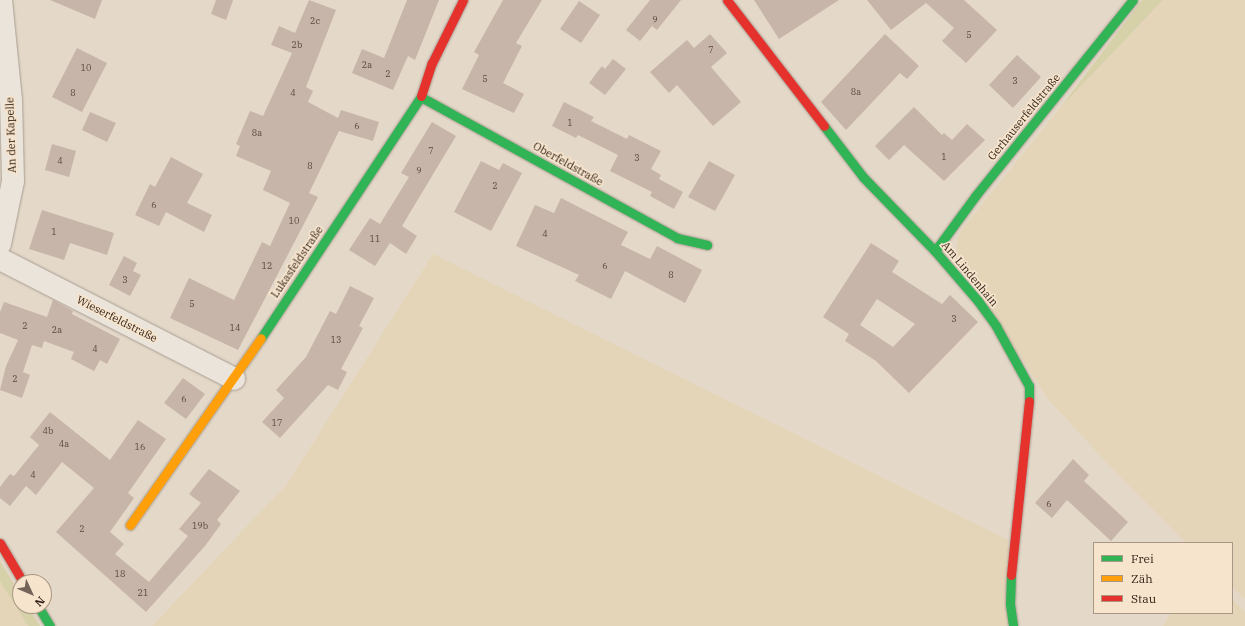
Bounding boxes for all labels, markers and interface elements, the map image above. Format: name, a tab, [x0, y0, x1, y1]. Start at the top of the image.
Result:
house number: 9	[652, 15, 658, 25]
house number: 2c	[310, 16, 320, 26]
house number: 5	[966, 30, 972, 40]
house number: 2b	[292, 40, 302, 50]
house number: 7	[708, 45, 714, 55]
house number: 2a	[362, 60, 372, 70]
house number: 10	[81, 63, 91, 73]
house number: 2	[385, 69, 391, 79]
street label: Gerhauserfeldstraße	[985, 71, 1063, 163]
house number: 5	[482, 74, 488, 84]
house number: 3	[1012, 76, 1018, 86]
house number: 8a	[851, 87, 861, 97]
house number: 8	[70, 88, 76, 98]
house number: 4	[290, 88, 296, 98]
street label: An der Kapelle	[3, 97, 19, 173]
house number: 1	[567, 118, 573, 128]
house number: 6	[354, 121, 360, 131]
house number: 8a	[252, 128, 262, 138]
street label: Oberfeldstraße	[531, 139, 605, 189]
house number: 7	[428, 146, 434, 156]
house number: 1	[941, 152, 947, 162]
house number: 3	[634, 153, 640, 163]
house number: 4	[57, 156, 63, 166]
house number: 8	[307, 161, 313, 171]
house number: 9	[416, 166, 422, 176]
house number: 2	[492, 181, 498, 191]
house number: 6	[151, 200, 157, 210]
house number: 10	[289, 216, 299, 226]
street label: Lukasfeldstraße	[268, 224, 326, 300]
house number: 1	[51, 227, 57, 237]
house number: 4	[542, 229, 548, 239]
house number: 11	[370, 234, 380, 244]
street label: Am Lindenhain	[939, 239, 1001, 309]
house number: 12	[262, 261, 272, 271]
house number: 6	[602, 261, 608, 271]
house number: 8	[668, 270, 674, 280]
house number: 3	[122, 275, 128, 285]
street label: Wieserfeldstraße	[74, 293, 160, 345]
house number: 5	[189, 299, 195, 309]
house number: 3	[951, 314, 957, 324]
house number: 2	[22, 321, 28, 331]
house number: 14	[230, 323, 240, 333]
house number: 2a	[52, 325, 62, 335]
house number: 13	[331, 335, 341, 345]
house number: 4	[92, 344, 98, 354]
house number: 2	[12, 374, 18, 384]
house number: 6	[181, 394, 187, 404]
house number: 17	[272, 418, 282, 428]
house number: 4b	[43, 426, 53, 436]
house number: 4a	[59, 439, 69, 449]
house number: 16	[135, 442, 145, 452]
house number: 4	[30, 470, 36, 480]
house number: 6	[1046, 499, 1052, 509]
house number: 19b	[192, 521, 208, 531]
house number: 2	[79, 524, 85, 534]
legend	[1093, 542, 1233, 614]
text: Frei	[1131, 551, 1154, 566]
house number: 18	[115, 569, 125, 579]
text: Zäh	[1131, 571, 1153, 586]
north arrow	[12, 574, 52, 614]
house number: 21	[138, 588, 148, 598]
text: Stau	[1131, 591, 1156, 606]
text: N	[32, 594, 48, 610]

